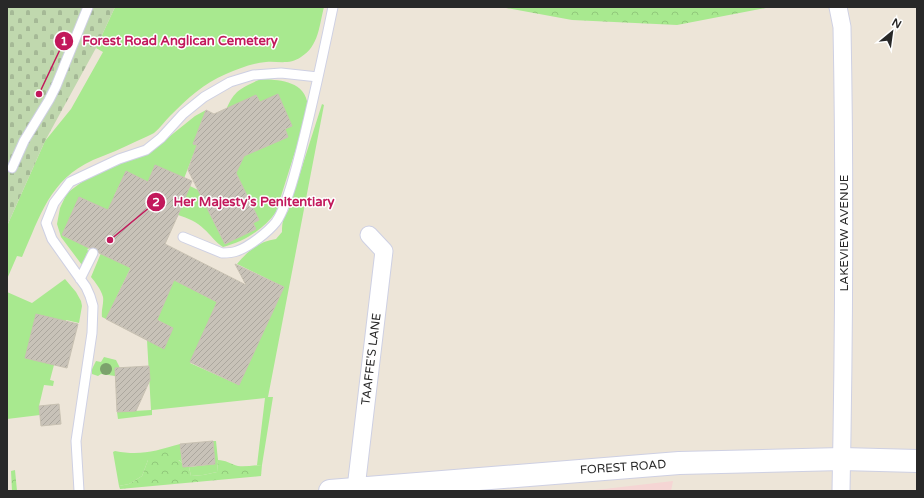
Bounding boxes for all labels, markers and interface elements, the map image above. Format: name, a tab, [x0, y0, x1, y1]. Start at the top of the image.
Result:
north arrow	[872, 12, 912, 52]
text: N	[890, 16, 904, 32]
callout: Forest Road Anglican Cemetery	[54, 28, 286, 53]
text: Forest Road Anglican Cemetery	[82, 33, 278, 49]
text: 1	[60, 34, 68, 48]
street label: LAKEVIEW AVENUE	[837, 174, 851, 291]
callout: Her Majesty’s Penitentiary	[146, 189, 343, 214]
text: Her Majesty’s Penitentiary	[174, 194, 335, 210]
text: 2	[152, 195, 160, 209]
street label: TAAFFE'S LANE	[358, 312, 384, 406]
street label: FOREST ROAD	[579, 457, 667, 477]

